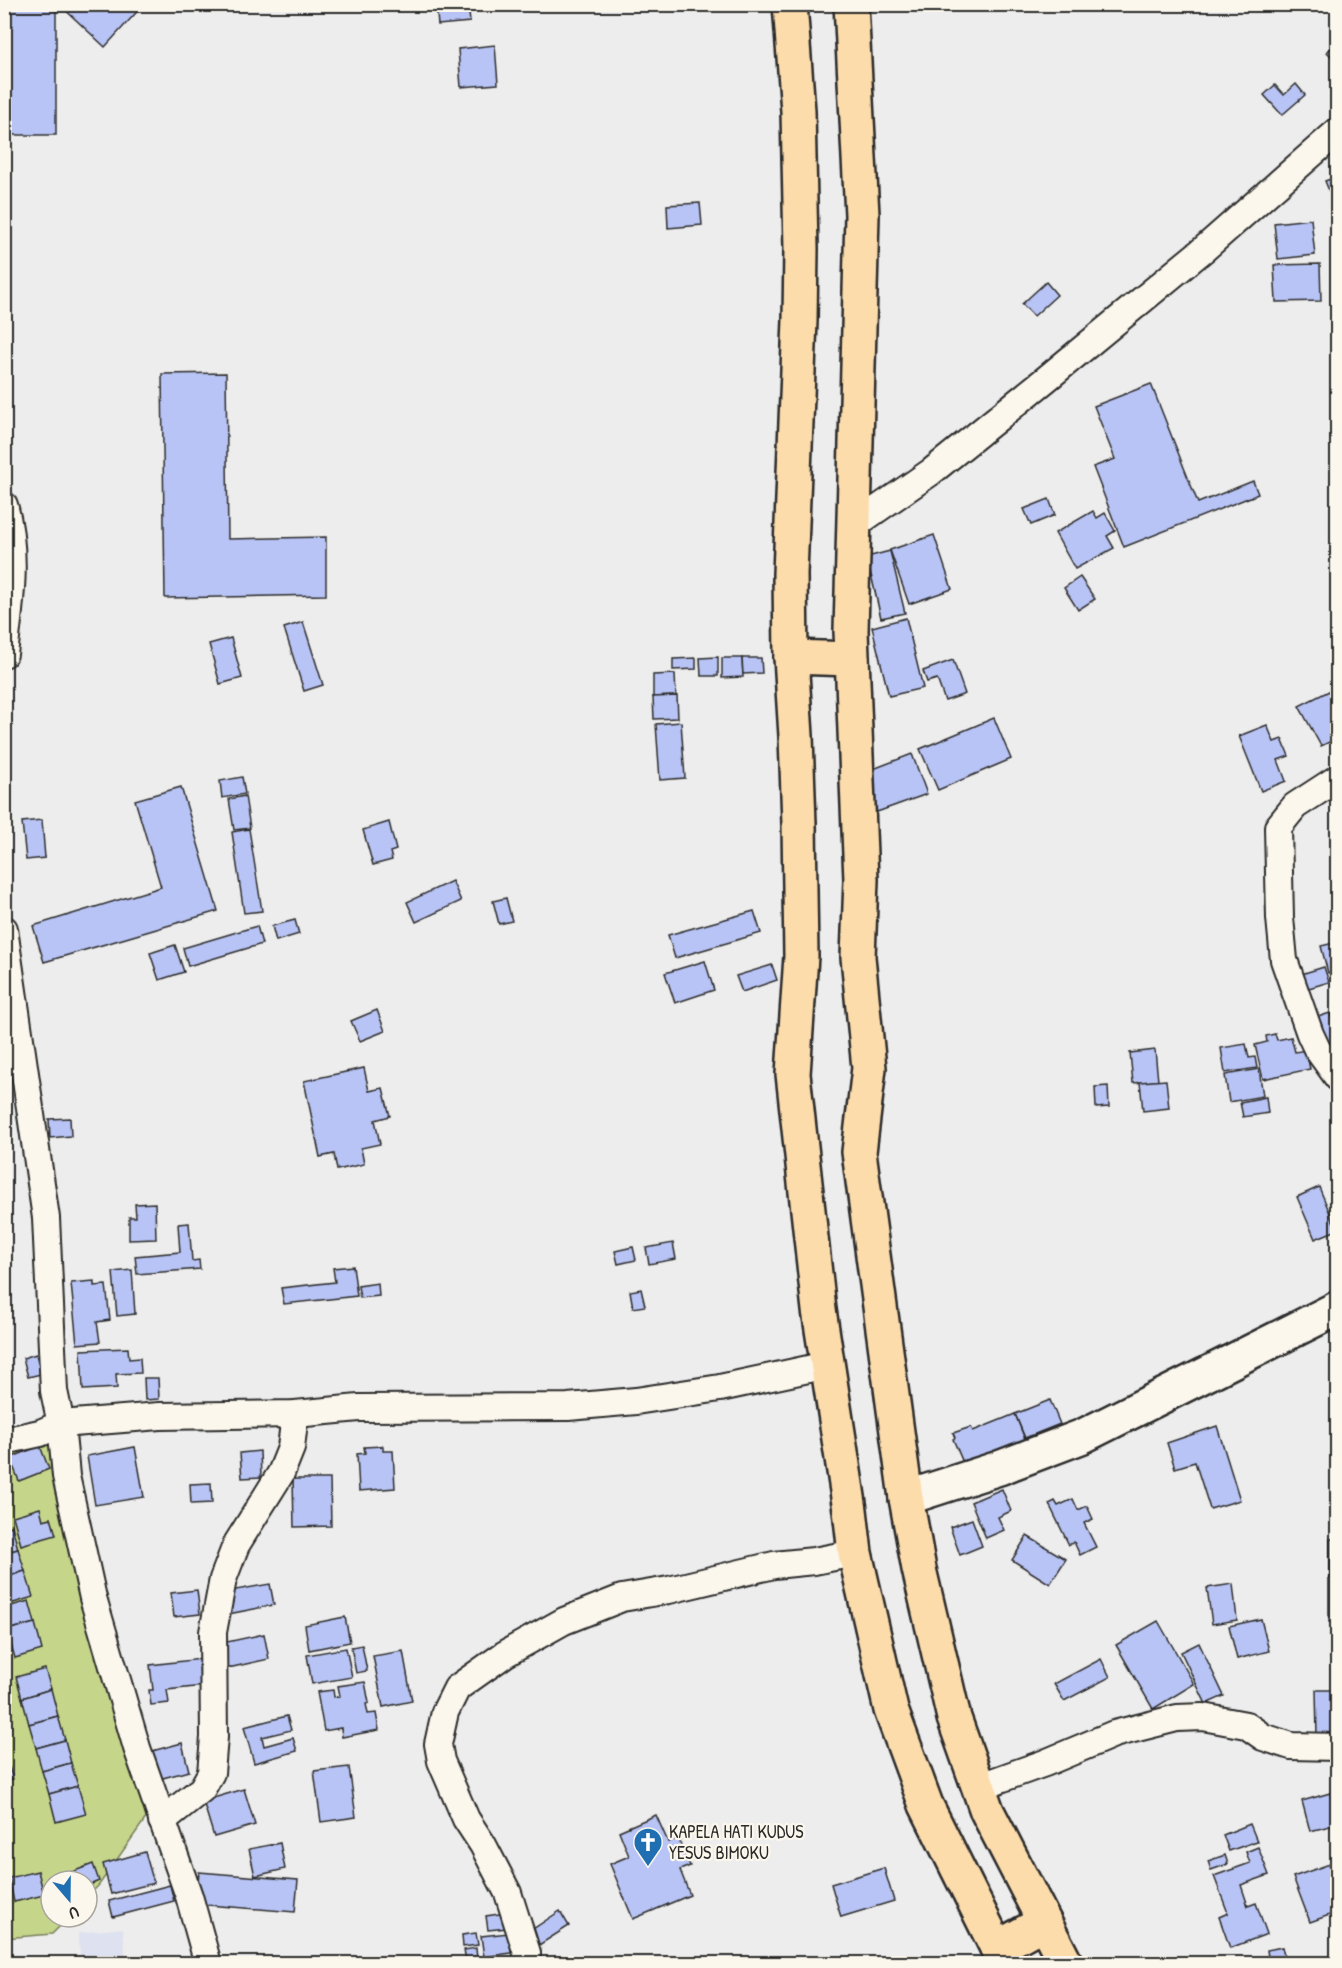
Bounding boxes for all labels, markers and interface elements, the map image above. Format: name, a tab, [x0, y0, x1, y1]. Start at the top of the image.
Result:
place label: KAPELA HATI KUDUS YESUS BIMOKU	[669, 1819, 803, 1865]
church icon: KAPELA HATI KUDUS YESUS BIMOKU	[632, 1826, 664, 1868]
north arrow	[39, 1869, 99, 1929]
text: U	[66, 1901, 82, 1925]

